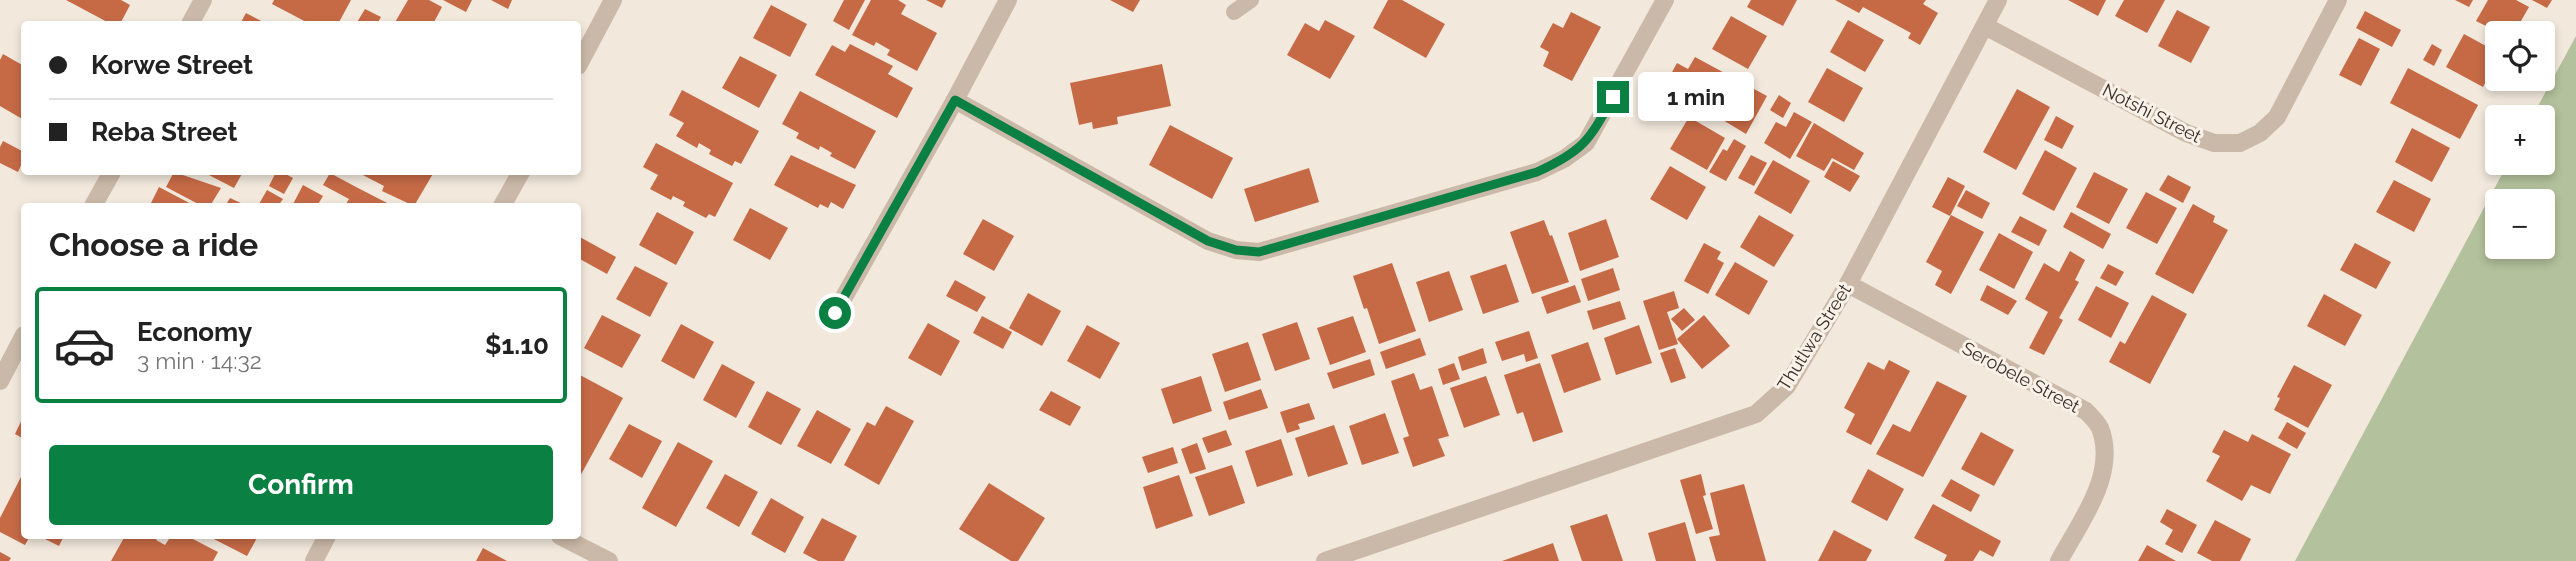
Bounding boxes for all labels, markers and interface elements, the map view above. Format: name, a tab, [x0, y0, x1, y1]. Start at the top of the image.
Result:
map controls	[2485, 21, 2555, 259]
button: locate	[2485, 21, 2555, 91]
text: Korwe Street	[91, 50, 253, 80]
callout: 1 min	[1638, 72, 1753, 122]
street label: Notshi Street	[2099, 79, 2205, 147]
route end	[1597, 81, 1629, 113]
text: 1 min	[1667, 83, 1725, 110]
button: +	[2485, 105, 2555, 175]
text: Reba Street	[91, 117, 238, 147]
button: −	[2485, 189, 2555, 259]
text: Choose a ride	[49, 226, 258, 263]
street label: Thutlwa Street	[1773, 280, 1855, 394]
route start	[819, 297, 851, 329]
icon: car	[53, 314, 116, 377]
text: Economy	[137, 317, 252, 347]
text: $1.10	[485, 330, 549, 360]
street label: Serobele Street	[1959, 337, 2083, 417]
text: 3 min · 14:32	[137, 347, 262, 374]
button: Confirm	[49, 445, 553, 525]

